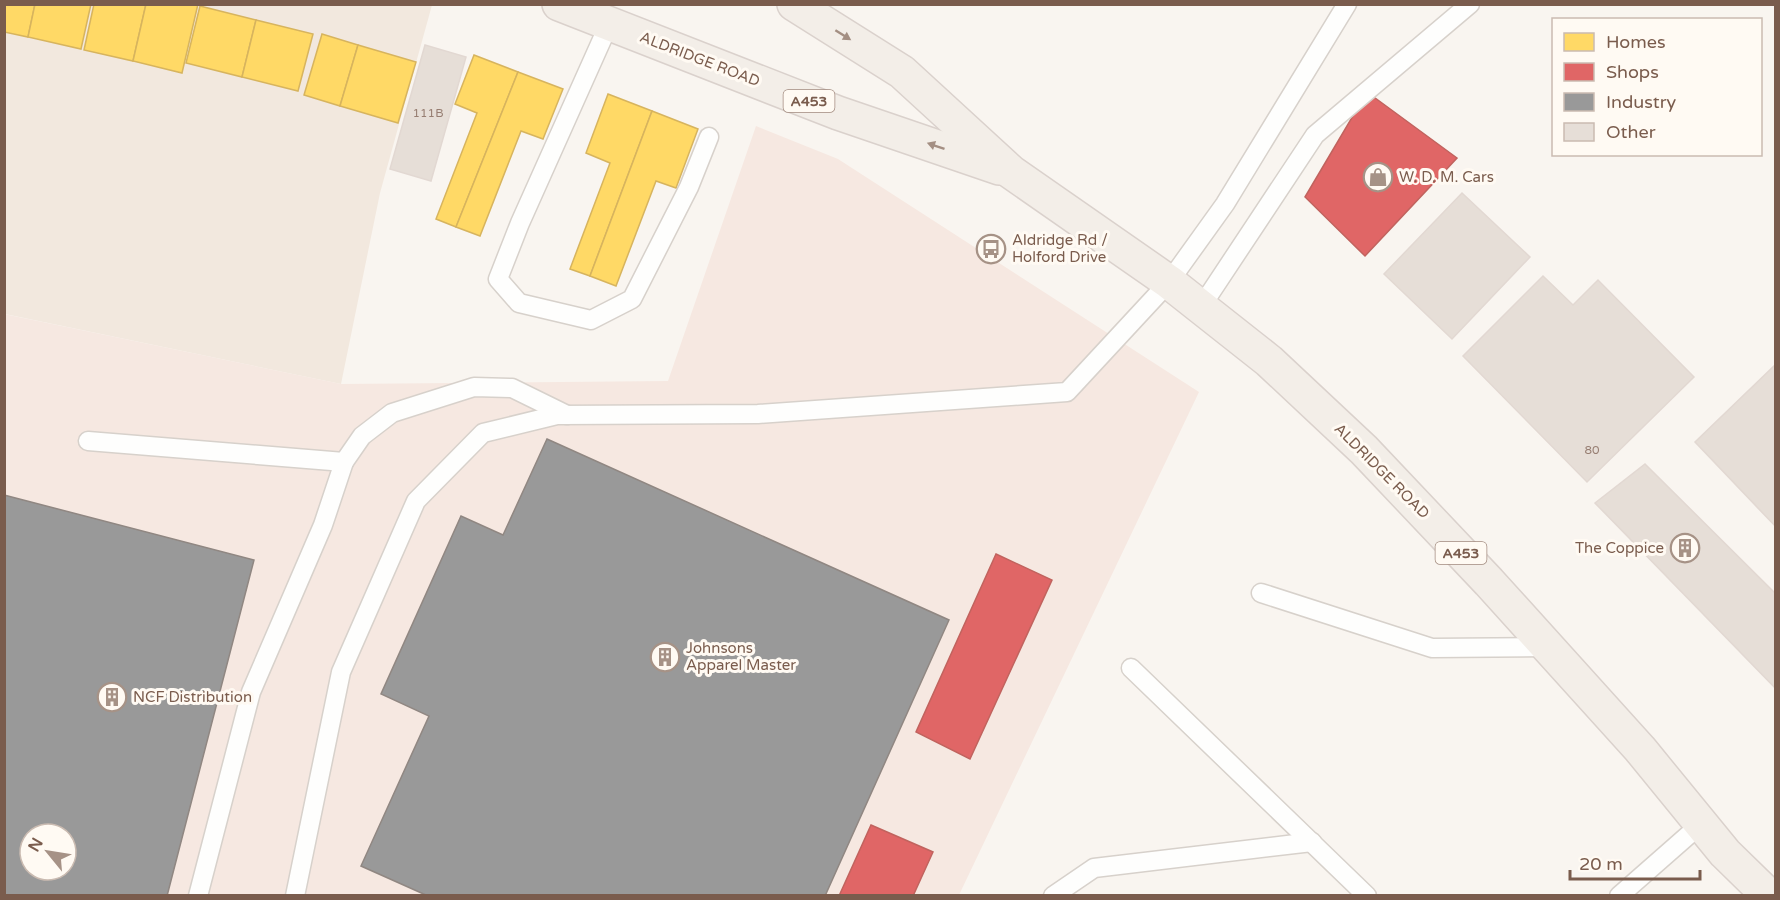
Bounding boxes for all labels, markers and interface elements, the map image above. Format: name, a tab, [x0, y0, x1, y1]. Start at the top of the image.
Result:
legend	[1552, 18, 1762, 156]
street label: ALDRIDGE ROAD	[637, 28, 763, 90]
one-way arrow	[835, 30, 851, 41]
text: Homes	[1606, 31, 1666, 53]
text: Shops	[1606, 61, 1659, 83]
road number: A453	[784, 90, 834, 112]
text: Industry	[1606, 91, 1677, 113]
house number: 111B	[413, 106, 443, 120]
text: Other	[1606, 121, 1656, 143]
one-way arrow	[927, 141, 945, 151]
shop icon: W. D. M. Cars	[1362, 161, 1394, 193]
place label: W. D. M. Cars	[1399, 168, 1494, 186]
place label: Aldridge Rd / Holford Drive	[1012, 231, 1108, 266]
bus stop icon: Aldridge Rd / Holford Drive	[975, 233, 1007, 265]
street label: ALDRIDGE ROAD	[1331, 420, 1433, 522]
house number: 80	[1584, 443, 1600, 457]
building icon: The Coppice	[1669, 532, 1701, 564]
place label: The Coppice	[1575, 539, 1664, 557]
road number: A453	[1436, 542, 1486, 564]
place label: Johnsons Apparel Master	[686, 639, 796, 674]
building icon: Johnsons Apparel Master	[649, 641, 681, 673]
building icon: NCF Distribution	[96, 681, 128, 713]
place label: NCF Distribution	[133, 688, 252, 706]
north arrow	[18, 822, 78, 882]
text: N	[24, 834, 48, 856]
scale bar	[1570, 843, 1700, 881]
text: 20 m	[1579, 853, 1623, 875]

